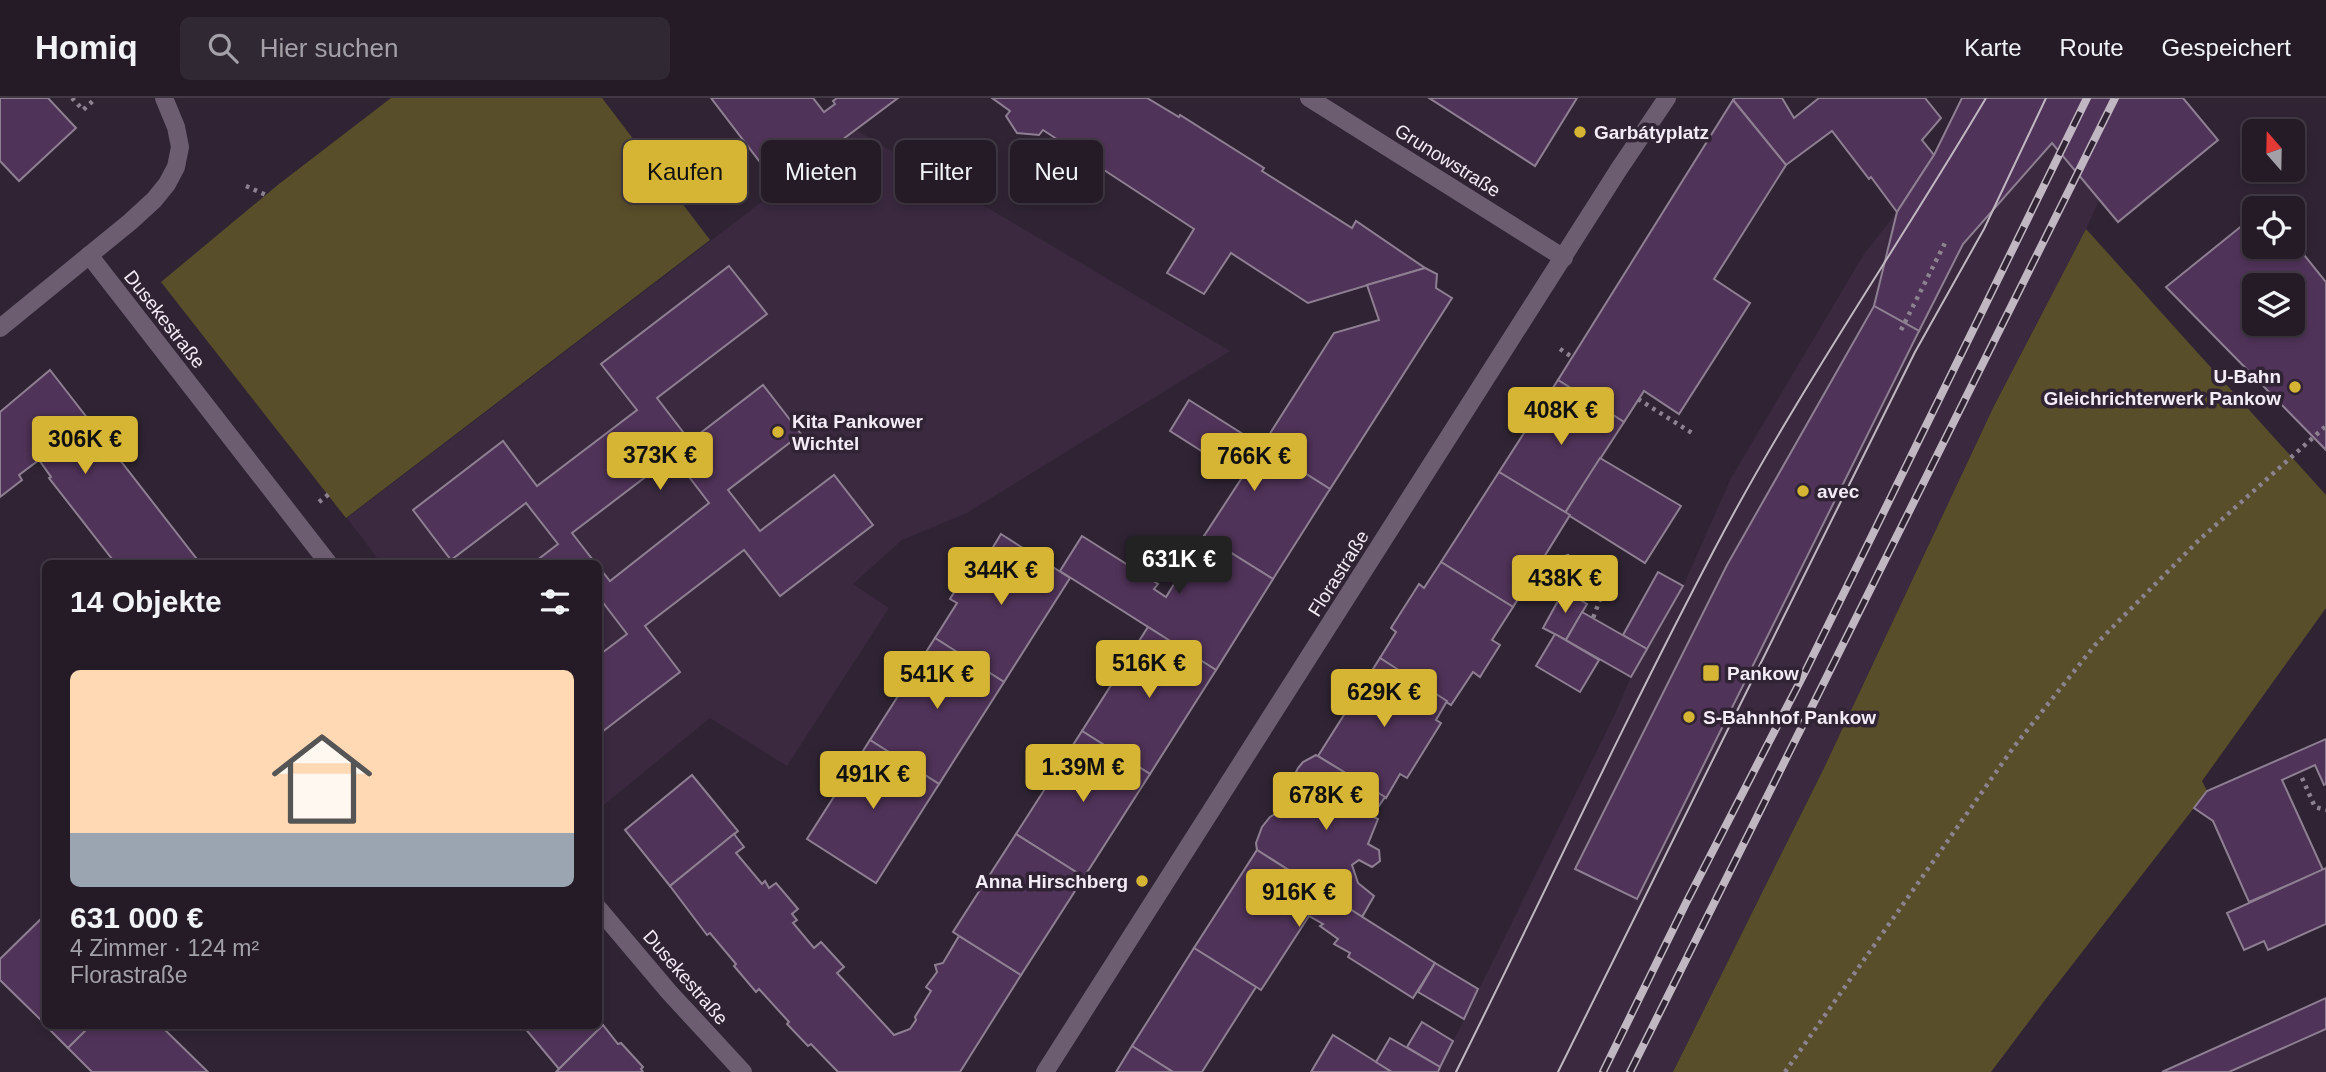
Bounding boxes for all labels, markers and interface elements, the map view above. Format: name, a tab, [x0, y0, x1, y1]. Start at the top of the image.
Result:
search box	[180, 17, 670, 80]
text: Homiq	[35, 29, 138, 66]
icon: search	[204, 29, 242, 67]
text: Hier suchen	[260, 33, 398, 63]
text: Karte	[1964, 34, 2022, 61]
text: Route	[2060, 34, 2124, 61]
text: Gespeichert	[2162, 34, 2291, 61]
north arrow	[2242, 119, 2305, 182]
map controls	[2242, 119, 2305, 336]
street label: Grunowstraße	[1391, 120, 1504, 201]
place label: Garbátyplatz	[1594, 122, 1709, 143]
marker: Garbátyplatz	[1572, 124, 1588, 140]
chip: Kaufen	[623, 140, 747, 203]
chip: Mieten	[761, 140, 881, 203]
chip: Filter	[895, 140, 996, 203]
chip: Neu	[1010, 140, 1103, 203]
button: locate	[2242, 196, 2305, 259]
street label: Dusekestraße	[120, 266, 209, 372]
button: layers	[2242, 273, 2305, 336]
place label: U-Bahn Gleichrichterwerk Pankow	[2043, 366, 2281, 409]
marker: U-Bahn Gleichrichterwerk Pankow	[2287, 379, 2303, 395]
pin: 408K €	[1504, 388, 1618, 447]
text: 408K €	[1524, 397, 1598, 423]
place label: Kita Pankower Wichtel	[792, 411, 924, 454]
pin: 306K €	[28, 416, 142, 476]
marker: Kita Pankower Wichtel	[770, 424, 786, 440]
text: 306K €	[48, 426, 122, 452]
pin: 373K €	[603, 432, 717, 492]
pin: 766K €	[1197, 434, 1311, 493]
text: 373K €	[623, 442, 697, 468]
text: 766K €	[1217, 443, 1291, 469]
place label: avec	[1817, 481, 1860, 502]
marker: avec	[1795, 483, 1811, 499]
street label: Florastraße	[1304, 527, 1373, 620]
pin: 631K €	[1122, 536, 1236, 596]
text: 631K €	[1142, 546, 1216, 572]
pin: 344K €	[944, 547, 1058, 607]
pin: 438K €	[1508, 556, 1622, 615]
text: 344K €	[964, 557, 1038, 583]
text: 438K €	[1528, 565, 1602, 591]
icon: filters	[536, 583, 574, 621]
text: 14 Objekte	[70, 585, 222, 618]
pin: 516K €	[1092, 640, 1206, 700]
text: 516K €	[1112, 650, 1186, 676]
pin: 541K €	[880, 652, 994, 711]
text: 541K €	[900, 661, 974, 687]
marker: Pankow	[1701, 663, 1721, 683]
place label: Pankow	[1727, 663, 1799, 684]
pin: 629K €	[1327, 670, 1441, 729]
text: 629K €	[1347, 679, 1421, 705]
place label: S-Bahnhof Pankow	[1703, 707, 1876, 728]
marker: S-Bahnhof Pankow	[1681, 709, 1697, 725]
icon: home	[259, 716, 385, 842]
pin: 1.39M €	[1018, 744, 1148, 804]
pin: 491K €	[816, 752, 930, 811]
text: 1.39M €	[1041, 754, 1125, 780]
text: 491K €	[836, 761, 910, 787]
pin: 678K €	[1269, 772, 1383, 832]
text: 678K €	[1289, 782, 1363, 808]
pin: 916K €	[1242, 870, 1356, 929]
place label: Anna Hirschberg	[975, 871, 1128, 892]
marker: Anna Hirschberg	[1134, 873, 1150, 889]
text: 916K €	[1262, 879, 1336, 905]
text: 631 000 €	[70, 901, 203, 934]
street label: Dusekestraße	[639, 926, 732, 1029]
text: 4 Zimmer · 124 m²	[70, 935, 259, 961]
text: Florastraße	[70, 962, 188, 988]

